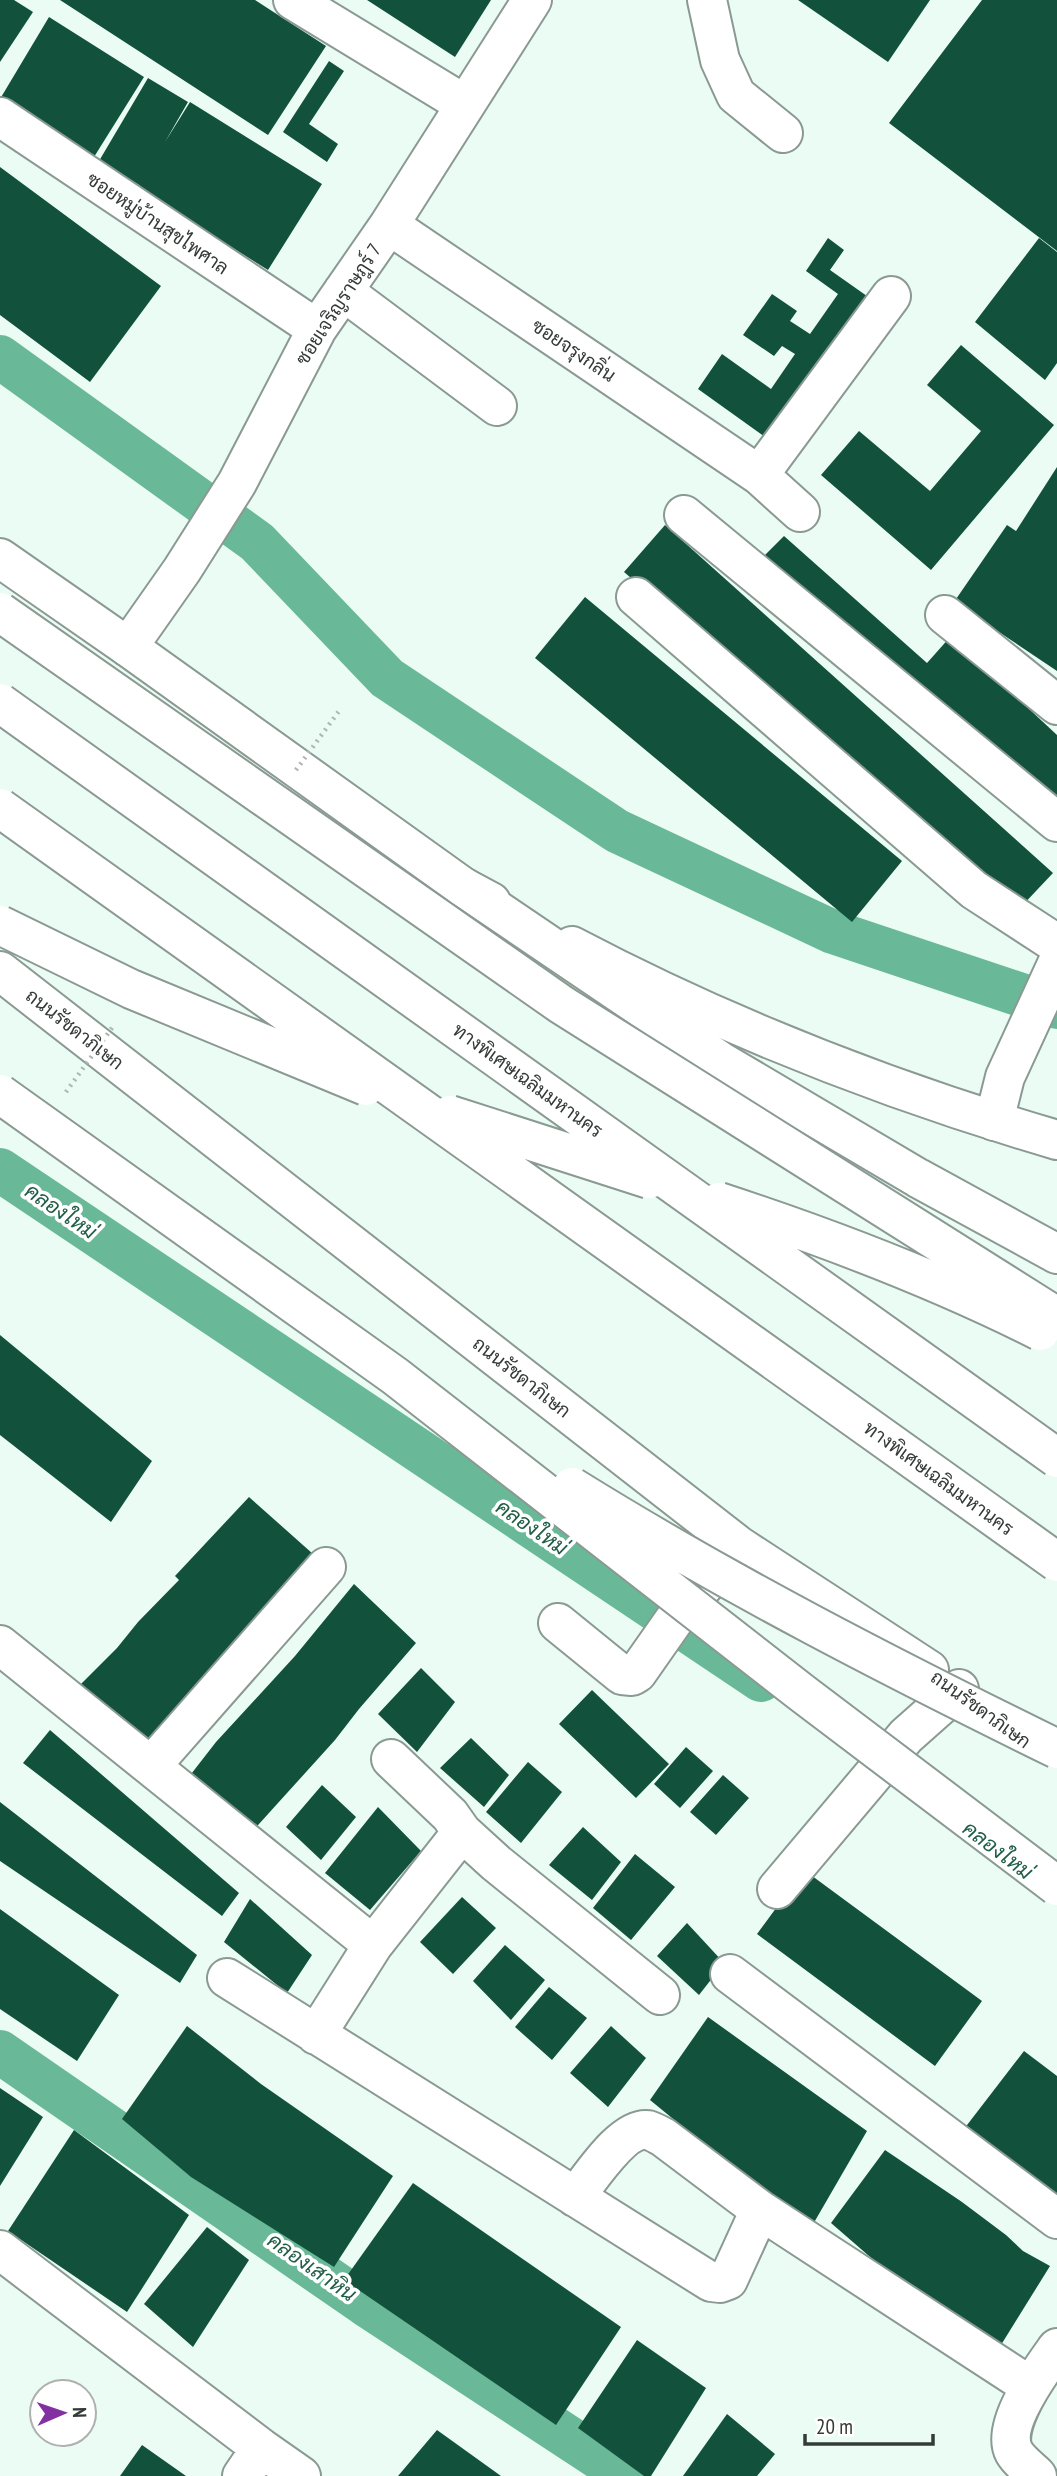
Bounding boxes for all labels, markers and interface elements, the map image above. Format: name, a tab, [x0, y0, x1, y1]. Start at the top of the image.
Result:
street label: ซอยหมู่บ้านสุขไพศาล	[81, 167, 234, 281]
street label: ซอยเจริญราษฎร์ 7	[290, 239, 387, 370]
street label: ซอยจรุงกลิ่น	[527, 310, 623, 388]
street label: ถนนรัชดาภิเษก	[21, 983, 129, 1075]
street label: ทางพิเศษเฉลิมมหานคร	[448, 1018, 608, 1142]
water label: คลองใหม่	[20, 1177, 103, 1245]
street label: ถนนรัชดาภิเษก	[468, 1331, 576, 1423]
street label: ทางพิเศษเฉลิมมหานคร	[859, 1416, 1019, 1540]
water label: คลองใหม่	[491, 1493, 574, 1561]
street label: ถนนรัชดาภิเษก	[926, 1665, 1036, 1753]
water label: คลองใหม่	[957, 1815, 1039, 1886]
water label: คลองเสาหิน	[262, 2227, 362, 2308]
north arrow	[28, 2378, 98, 2448]
scale bar	[805, 2402, 933, 2446]
text: N	[68, 2407, 92, 2418]
text: 20 m	[816, 2413, 853, 2440]

